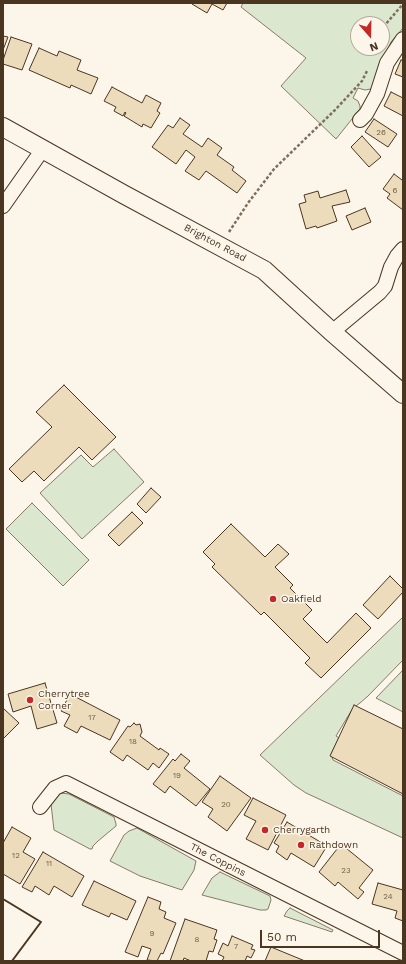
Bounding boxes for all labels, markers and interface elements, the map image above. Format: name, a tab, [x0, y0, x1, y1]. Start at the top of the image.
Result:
north arrow	[350, 16, 390, 56]
text: N	[368, 39, 380, 54]
house number: 26	[376, 128, 386, 138]
house number: 6	[393, 186, 397, 196]
street label: Brighton Road	[182, 222, 248, 264]
place label: Oakfield	[281, 593, 321, 605]
marker: Oakfield	[268, 594, 278, 604]
place label: Cherrytree Corner	[38, 688, 90, 712]
marker: Cherrytree Corner	[25, 695, 35, 705]
house number: 17	[88, 713, 96, 723]
house number: 18	[129, 737, 137, 747]
house number: 19	[173, 771, 181, 781]
house number: 20	[221, 800, 231, 810]
place label: Cherrygarth	[273, 824, 330, 836]
marker: Cherrygarth	[260, 825, 270, 835]
place label: Rathdown	[309, 839, 358, 851]
marker: Rathdown	[296, 840, 306, 850]
street label: The Coppins	[188, 841, 248, 879]
house number: 12	[12, 851, 20, 861]
house number: 11	[46, 859, 52, 869]
house number: 23	[341, 866, 351, 876]
house number: 24	[383, 892, 393, 902]
scale bar	[262, 922, 382, 948]
house number: 9	[150, 929, 154, 939]
text: 50 m	[267, 930, 297, 944]
house number: 8	[195, 935, 199, 945]
house number: 7	[234, 942, 238, 952]

